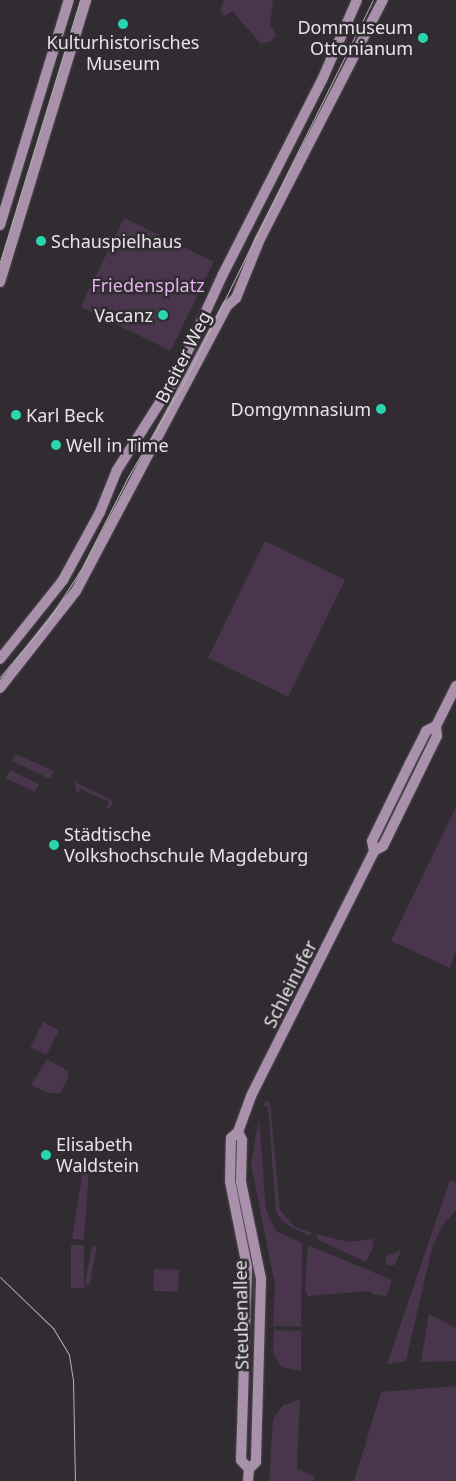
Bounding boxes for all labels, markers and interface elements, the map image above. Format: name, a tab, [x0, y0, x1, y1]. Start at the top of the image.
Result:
place label: Dommuseum Ottonianum	[297, 17, 413, 59]
marker: Kulturhistorisches Museum	[117, 18, 129, 30]
place label: Kulturhistorisches Museum	[47, 32, 199, 74]
marker: Dommuseum Ottonianum	[417, 32, 429, 44]
place label: Schauspielhaus	[51, 230, 182, 252]
marker: Schauspielhaus	[35, 235, 47, 247]
park label: Friedensplatz	[91, 274, 205, 296]
place label: Vacanz	[94, 304, 153, 326]
street label: Breiter Weg	[151, 308, 215, 406]
marker: Vacanz	[157, 309, 169, 321]
place label: Domgymnasium	[231, 398, 371, 420]
marker: Domgymnasium	[375, 403, 387, 415]
place label: Karl Beck	[26, 404, 104, 426]
marker: Karl Beck	[10, 409, 22, 421]
place label: Well in Time	[66, 434, 169, 456]
marker: Well in Time	[50, 439, 62, 451]
place label: Städtische Volkshochschule Magdeburg	[64, 824, 308, 866]
marker: Städtische Volkshochschule Magdeburg	[48, 839, 60, 851]
street label: Schleinufer	[259, 937, 321, 1031]
place label: Elisabeth Waldstein	[56, 1134, 139, 1176]
marker: Elisabeth Waldstein	[40, 1149, 52, 1161]
street label: Steubenallee	[229, 1260, 253, 1370]

